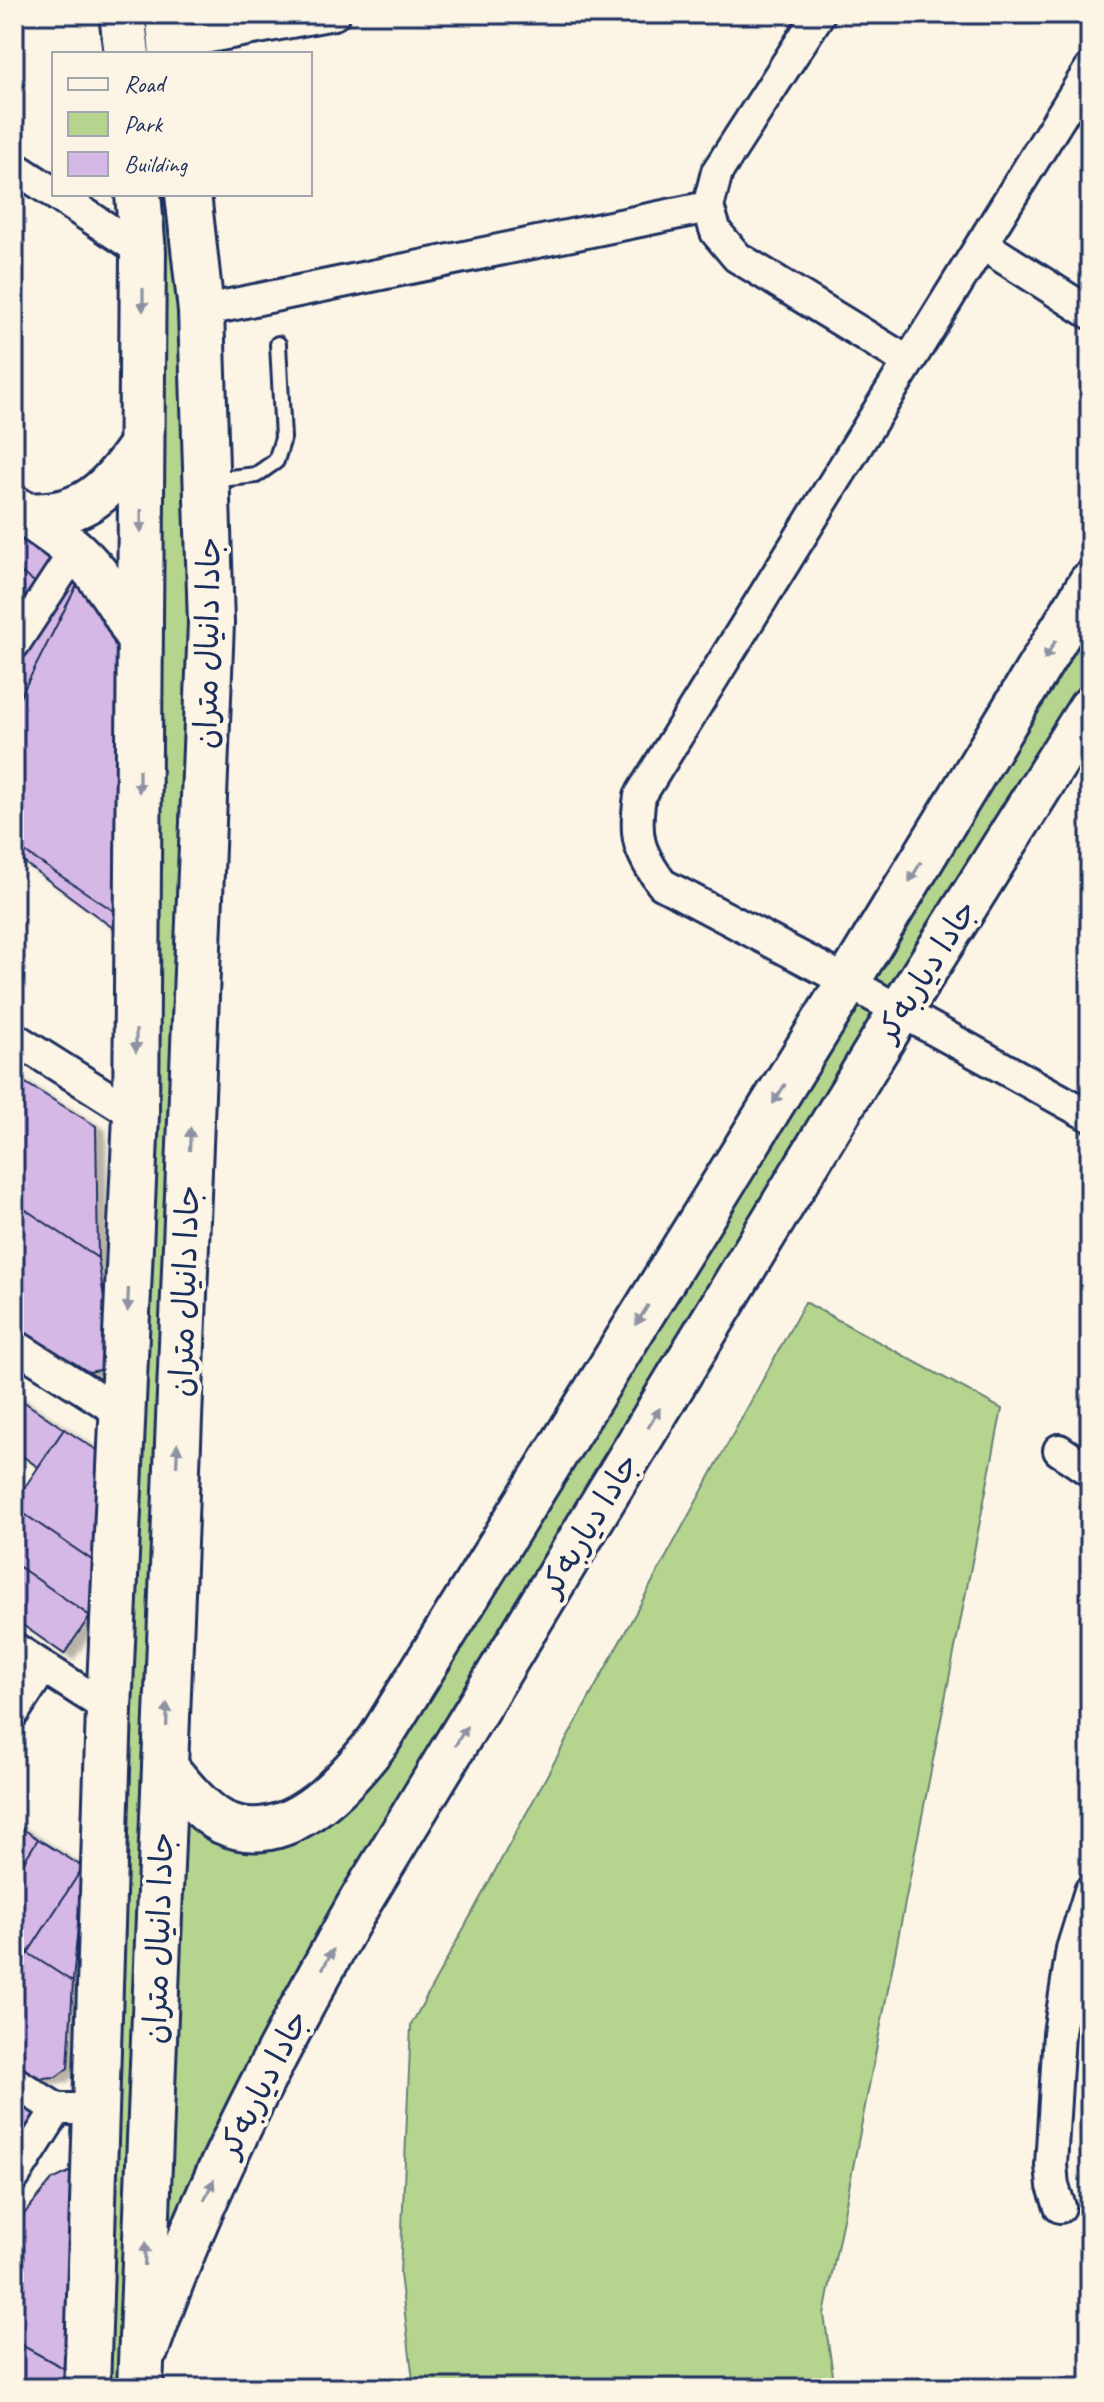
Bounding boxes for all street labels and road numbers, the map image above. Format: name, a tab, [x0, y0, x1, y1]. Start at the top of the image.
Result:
street label: جادا دانيال متران	[185, 537, 230, 749]
street label: جادا دیاربه‌كر	[865, 892, 986, 1051]
street label: جادا دانيال متران	[160, 1184, 209, 1398]
street label: جادا دیاربه‌كر	[529, 1445, 648, 1606]
street label: جادا دانيال متران	[134, 1831, 183, 2045]
street label: جادا دیاربه‌كر	[208, 2003, 318, 2166]

